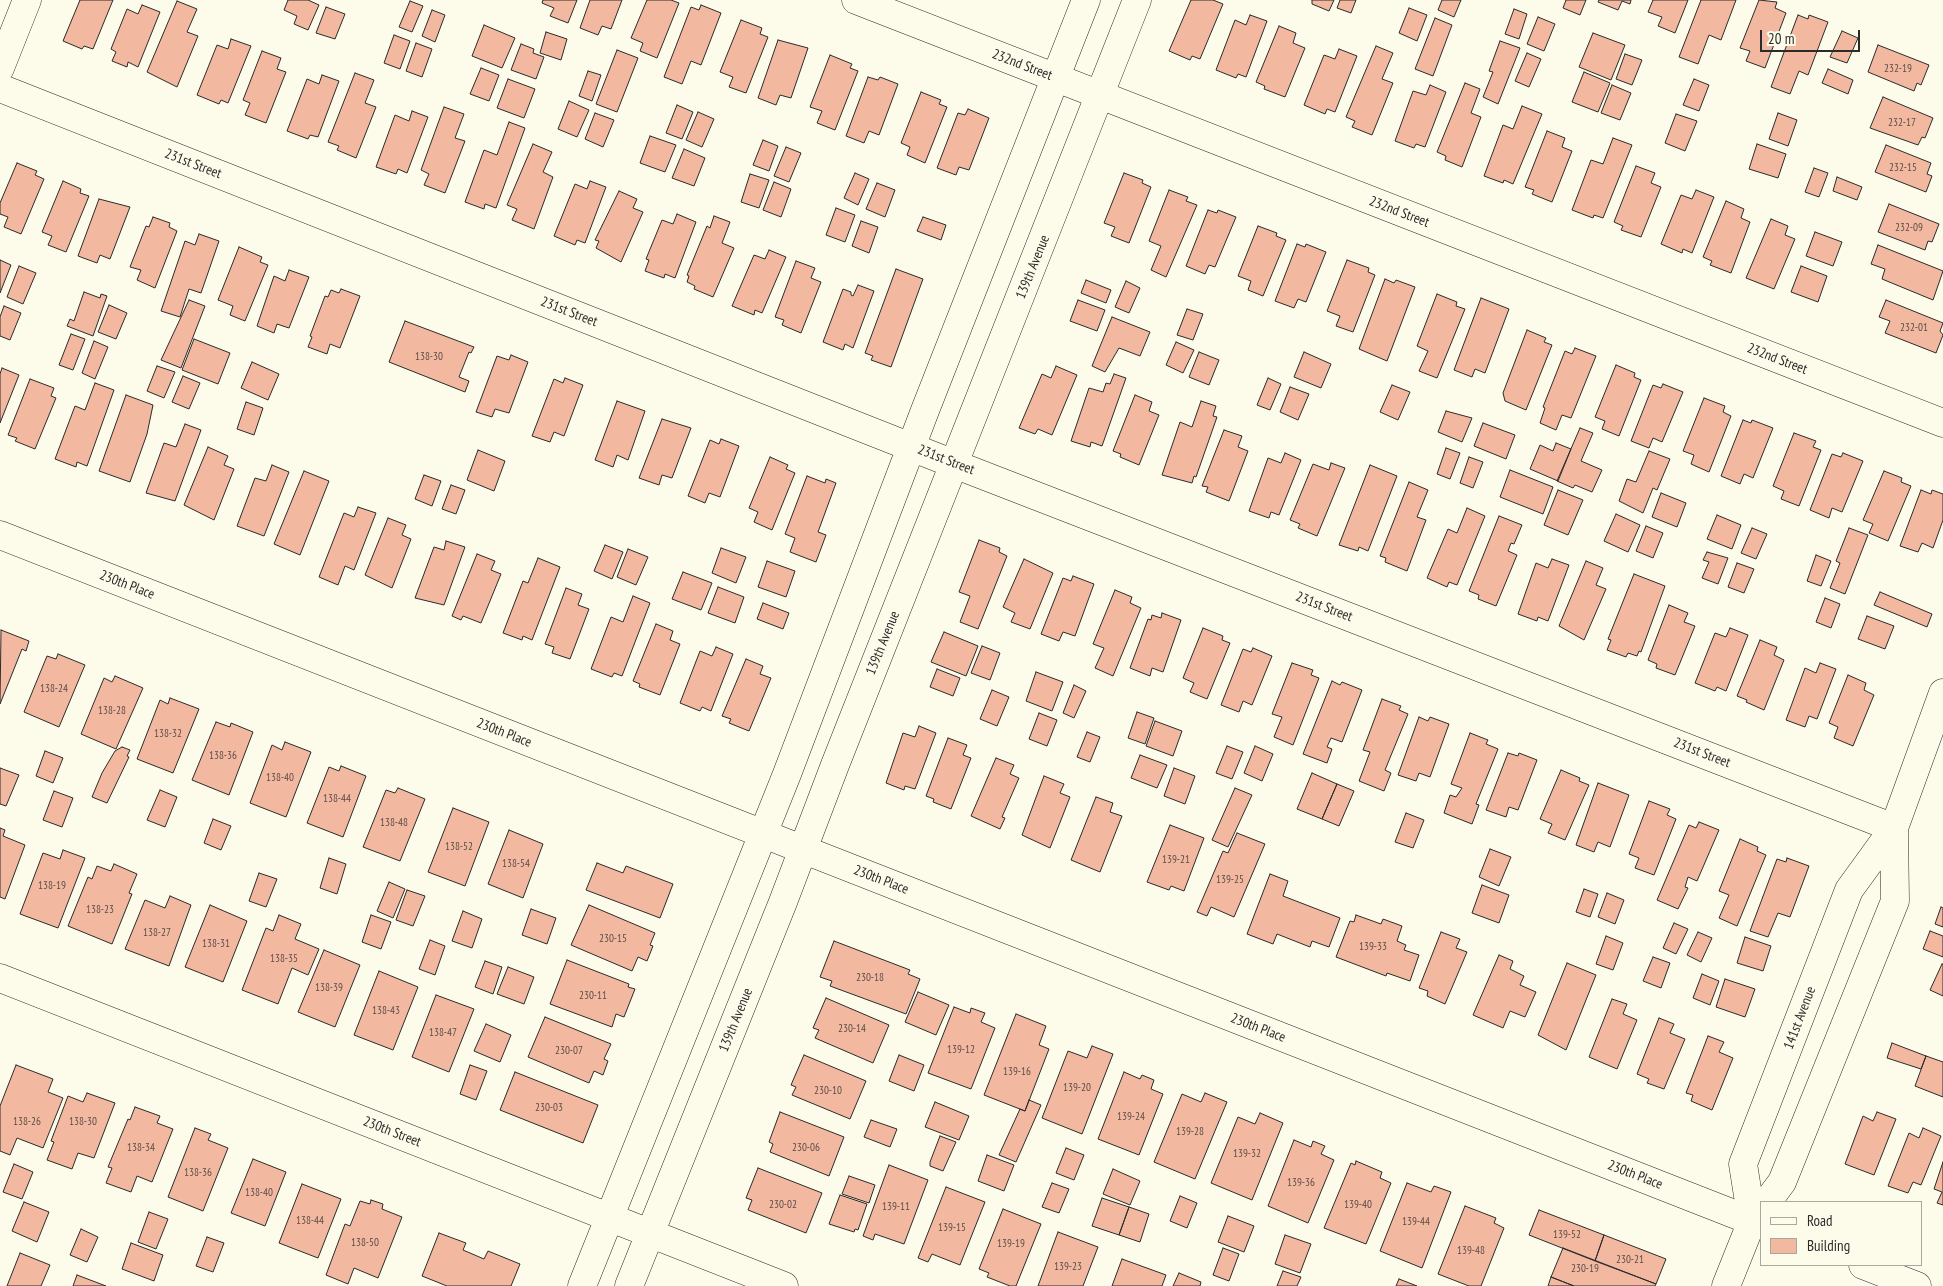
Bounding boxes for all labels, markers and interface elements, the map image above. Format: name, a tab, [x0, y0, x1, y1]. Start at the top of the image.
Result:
scale bar	[1763, 20, 1863, 52]
text: 20 m	[1768, 29, 1794, 48]
street label: 232nd Street	[990, 46, 1054, 84]
house number: 232-19	[1884, 62, 1912, 76]
house number: 232-17	[1888, 116, 1916, 130]
street label: 231st Street	[162, 146, 224, 182]
house number: 232-15	[1889, 161, 1917, 175]
street label: 232nd Street	[1367, 193, 1431, 231]
house number: 232-09	[1895, 221, 1923, 235]
street label: 139th Avenue	[1013, 233, 1053, 301]
street label: 231st Street	[538, 294, 600, 330]
house number: 232-01	[1900, 321, 1928, 335]
street label: 232nd Street	[1745, 340, 1809, 378]
house number: 138-30	[415, 350, 443, 364]
street label: 231st Street	[915, 442, 977, 478]
street label: 230th Place	[97, 567, 157, 603]
street label: 231st Street	[1293, 589, 1355, 625]
street label: 139th Avenue	[863, 609, 903, 677]
house number: 138-24	[40, 682, 68, 696]
house number: 138-28	[98, 704, 126, 718]
street label: 230th Place	[474, 715, 534, 751]
house number: 138-32	[154, 727, 182, 741]
street label: 231st Street	[1671, 735, 1733, 771]
house number: 138-36	[209, 749, 237, 763]
house number: 138-40	[266, 771, 294, 785]
house number: 138-44	[323, 792, 351, 806]
house number: 138-48	[380, 816, 408, 830]
house number: 138-52	[445, 840, 473, 854]
house number: 139-21	[1162, 853, 1190, 867]
house number: 138-54	[502, 857, 530, 871]
street label: 230th Place	[851, 862, 911, 898]
house number: 139-25	[1216, 873, 1244, 887]
house number: 138-19	[38, 879, 66, 893]
house number: 138-23	[86, 903, 114, 917]
house number: 138-27	[143, 926, 171, 940]
house number: 230-15	[599, 932, 627, 946]
house number: 138-31	[202, 937, 230, 951]
house number: 139-33	[1359, 940, 1387, 954]
house number: 138-35	[270, 952, 298, 966]
house number: 230-18	[856, 971, 884, 985]
house number: 138-39	[315, 981, 343, 995]
street label: 141st Avenue	[1780, 984, 1820, 1052]
street label: 139th Avenue	[716, 986, 756, 1054]
house number: 230-11	[579, 989, 607, 1003]
house number: 138-43	[372, 1004, 400, 1018]
street label: 230th Place	[1228, 1010, 1288, 1046]
house number: 230-14	[838, 1022, 866, 1036]
house number: 138-47	[429, 1026, 457, 1040]
house number: 139-12	[947, 1043, 975, 1057]
house number: 230-07	[555, 1044, 583, 1058]
house number: 139-16	[1003, 1065, 1031, 1079]
house number: 139-20	[1063, 1081, 1091, 1095]
house number: 230-10	[814, 1084, 842, 1098]
house number: 230-03	[535, 1101, 563, 1115]
house number: 139-24	[1117, 1110, 1145, 1124]
street label: 230th Street	[361, 1113, 423, 1151]
house number: 138-26	[13, 1115, 41, 1129]
house number: 138-30	[69, 1115, 97, 1129]
house number: 139-28	[1176, 1125, 1204, 1139]
house number: 138-34	[127, 1141, 155, 1155]
house number: 230-06	[792, 1141, 820, 1155]
house number: 139-32	[1233, 1147, 1261, 1161]
street label: 230th Place	[1605, 1157, 1665, 1193]
house number: 138-36	[184, 1166, 212, 1180]
house number: 139-36	[1287, 1176, 1315, 1190]
house number: 138-40	[245, 1186, 273, 1200]
house number: 230-02	[769, 1198, 797, 1212]
house number: 139-40	[1344, 1198, 1372, 1212]
house number: 139-11	[882, 1200, 910, 1214]
legend	[1760, 1201, 1923, 1266]
text: Road	[1807, 1211, 1833, 1230]
house number: 138-44	[296, 1214, 324, 1228]
house number: 139-44	[1402, 1215, 1430, 1229]
house number: 139-15	[938, 1221, 966, 1235]
house number: 139-52	[1553, 1228, 1581, 1242]
house number: 138-50	[351, 1236, 379, 1250]
text: Building	[1807, 1236, 1850, 1255]
house number: 139-19	[997, 1237, 1025, 1251]
house number: 139-48	[1457, 1244, 1485, 1258]
house number: 230-21	[1616, 1253, 1644, 1267]
house number: 139-23	[1054, 1260, 1082, 1274]
house number: 230-19	[1571, 1262, 1599, 1276]

